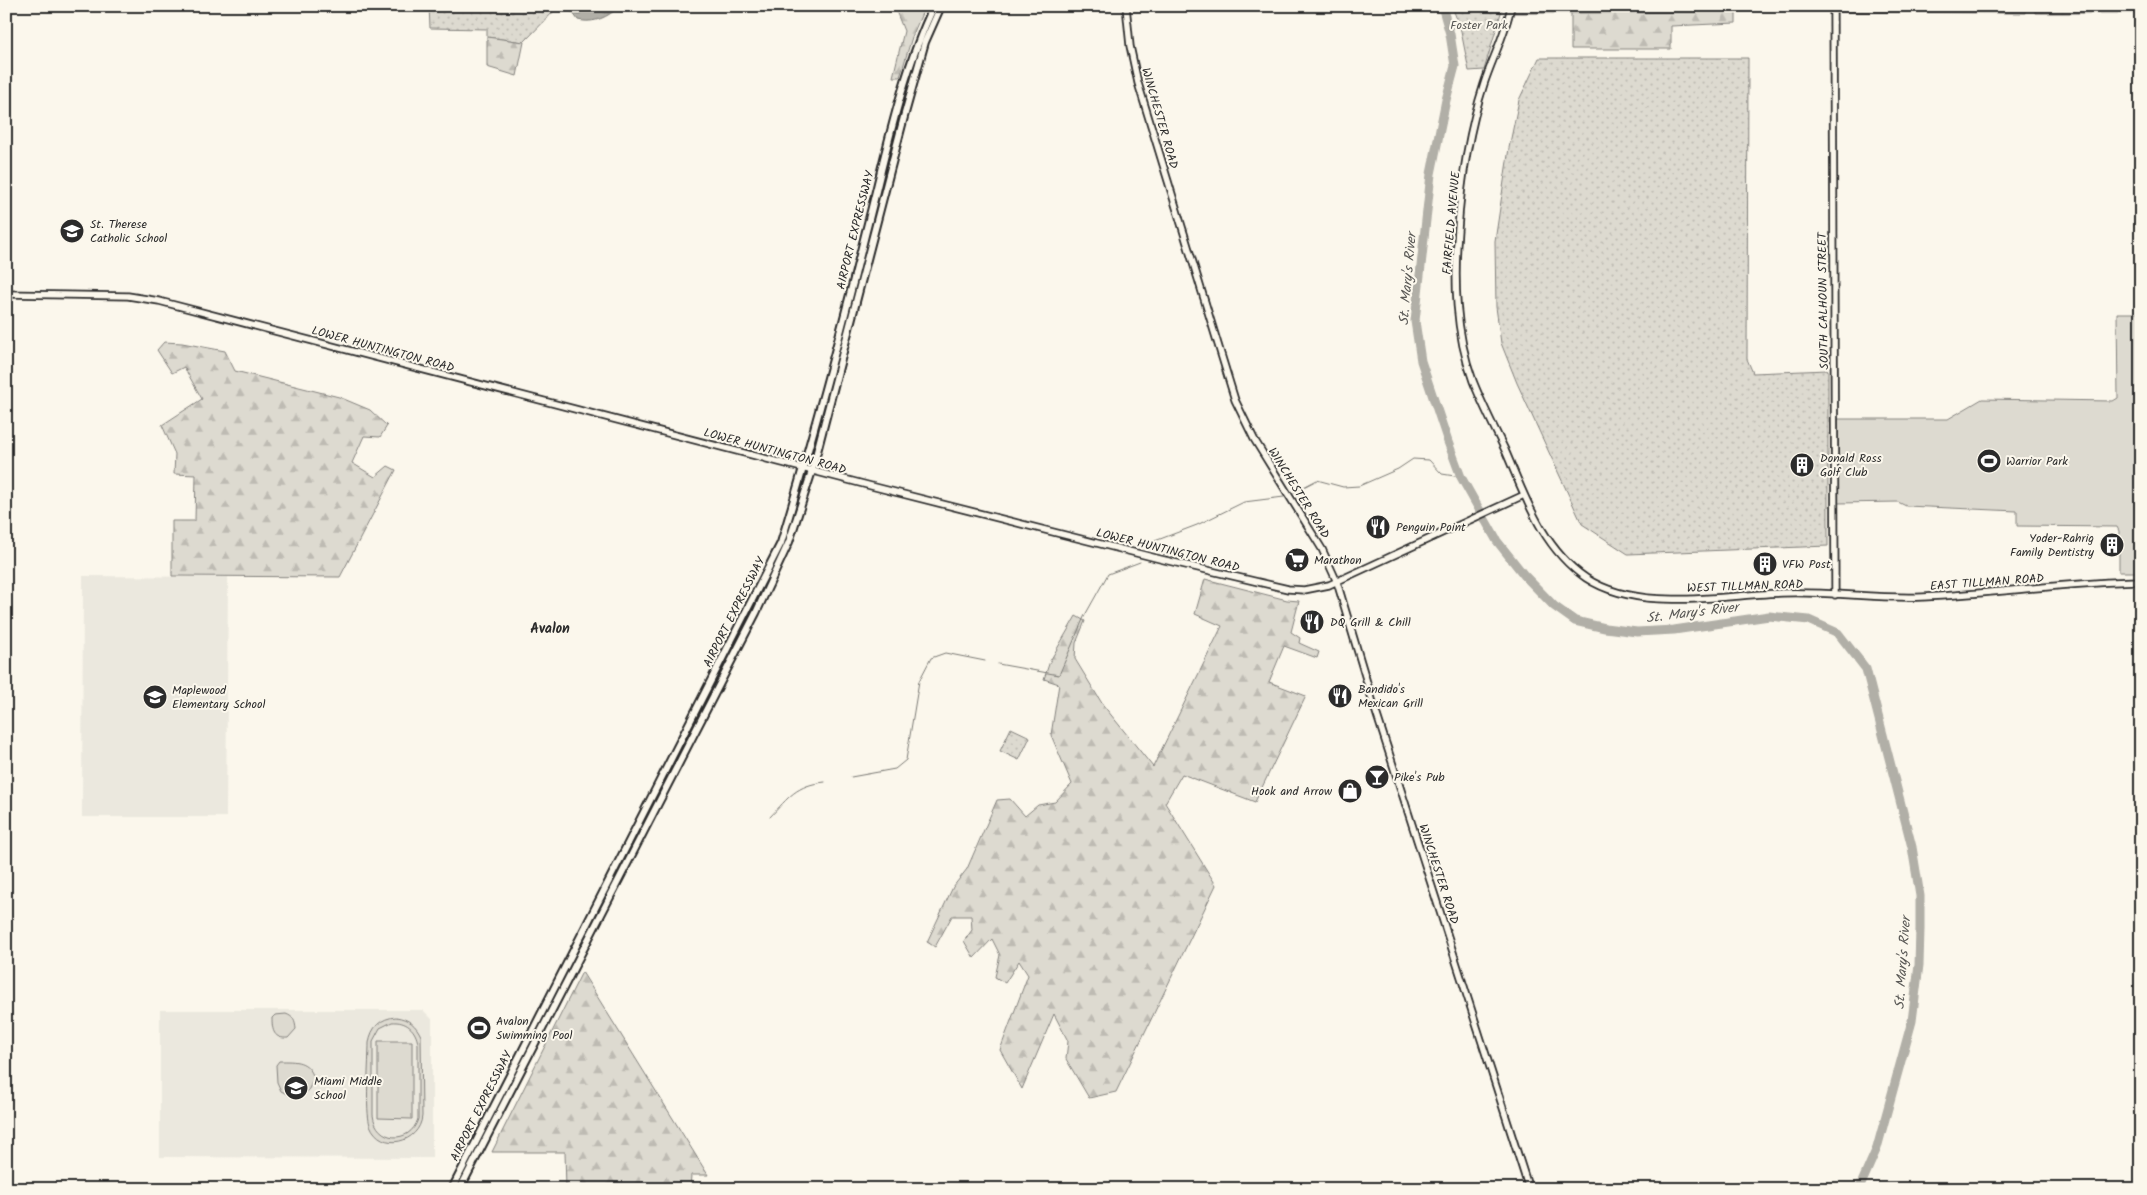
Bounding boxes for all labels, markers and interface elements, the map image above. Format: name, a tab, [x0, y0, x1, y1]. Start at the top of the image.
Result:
park label: Foster Park	[1450, 16, 1508, 35]
street label: WINCHESTER ROAD	[1136, 65, 1183, 171]
street label: AIRPORT EXPRESSWAY	[832, 168, 880, 291]
street label: FAIRFIELD AVENUE	[1438, 170, 1466, 275]
place label: St. Therese Catholic School	[90, 215, 167, 248]
school or university icon: St. Therese Catholic School	[59, 218, 85, 244]
water label: St. Mary's River	[1393, 229, 1423, 326]
street label: SOUTH CALHOUN STREET	[1813, 231, 1834, 370]
street label: LOWER HUNTINGTON ROAD	[309, 321, 457, 378]
street label: LOWER HUNTINGTON ROAD	[701, 423, 849, 480]
street label: WINCHESTER ROAD	[1263, 444, 1334, 543]
sports icon: Warrior Park	[1976, 448, 2002, 474]
place label: Donald Ross Golf Club	[1820, 449, 1882, 482]
building icon: Donald Ross Golf Club	[1789, 452, 1815, 478]
place label: Warrior Park	[2006, 452, 2068, 471]
restaurant icon: Penguin Point	[1365, 514, 1391, 540]
place label: Penguin Point	[1396, 518, 1466, 537]
street label: LOWER HUNTINGTON ROAD	[1094, 523, 1242, 578]
place label: Yoder-Rahrig Family Dentistry	[2010, 529, 2094, 562]
building icon: Yoder-Rahrig Family Dentistry	[2099, 532, 2125, 558]
supermarket icon: Marathon	[1284, 547, 1310, 573]
place label: Marathon	[1314, 551, 1362, 570]
building icon: VFW Post	[1752, 551, 1778, 577]
street label: AIRPORT EXPRESSWAY	[698, 553, 771, 671]
place label: VFW Post	[1782, 555, 1831, 574]
street label: EAST TILLMAN ROAD	[1929, 569, 2045, 596]
street label: WEST TILLMAN ROAD	[1687, 575, 1804, 598]
water label: St. Mary's River	[1645, 596, 1743, 630]
restaurant icon: DQ Grill & Chill	[1299, 609, 1325, 635]
place label: DQ Grill & Chill	[1330, 613, 1411, 632]
district label: Avalon	[530, 618, 570, 640]
place label: Bandido's Mexican Grill	[1358, 680, 1423, 713]
place label: Maplewood Elementary School	[172, 681, 265, 714]
restaurant icon: Bandido's Mexican Grill	[1327, 683, 1353, 709]
school or university icon: Maplewood Elementary School	[142, 684, 168, 710]
bar icon: Pike's Pub	[1364, 764, 1390, 790]
place label: Pike's Pub	[1394, 768, 1445, 787]
shop icon: Hook and Arrow	[1337, 778, 1363, 804]
place label: Hook and Arrow	[1251, 782, 1333, 801]
street label: WINCHESTER ROAD	[1413, 822, 1464, 927]
water label: St. Mary's River	[1889, 913, 1917, 1010]
place label: Avalon Swimming Pool	[496, 1012, 573, 1045]
sports icon: Avalon Swimming Pool	[466, 1015, 492, 1041]
street label: AIRPORT EXPRESSWAY	[445, 1047, 518, 1165]
place label: Miami Middle School	[314, 1072, 382, 1105]
school or university icon: Miami Middle School	[283, 1075, 309, 1101]

